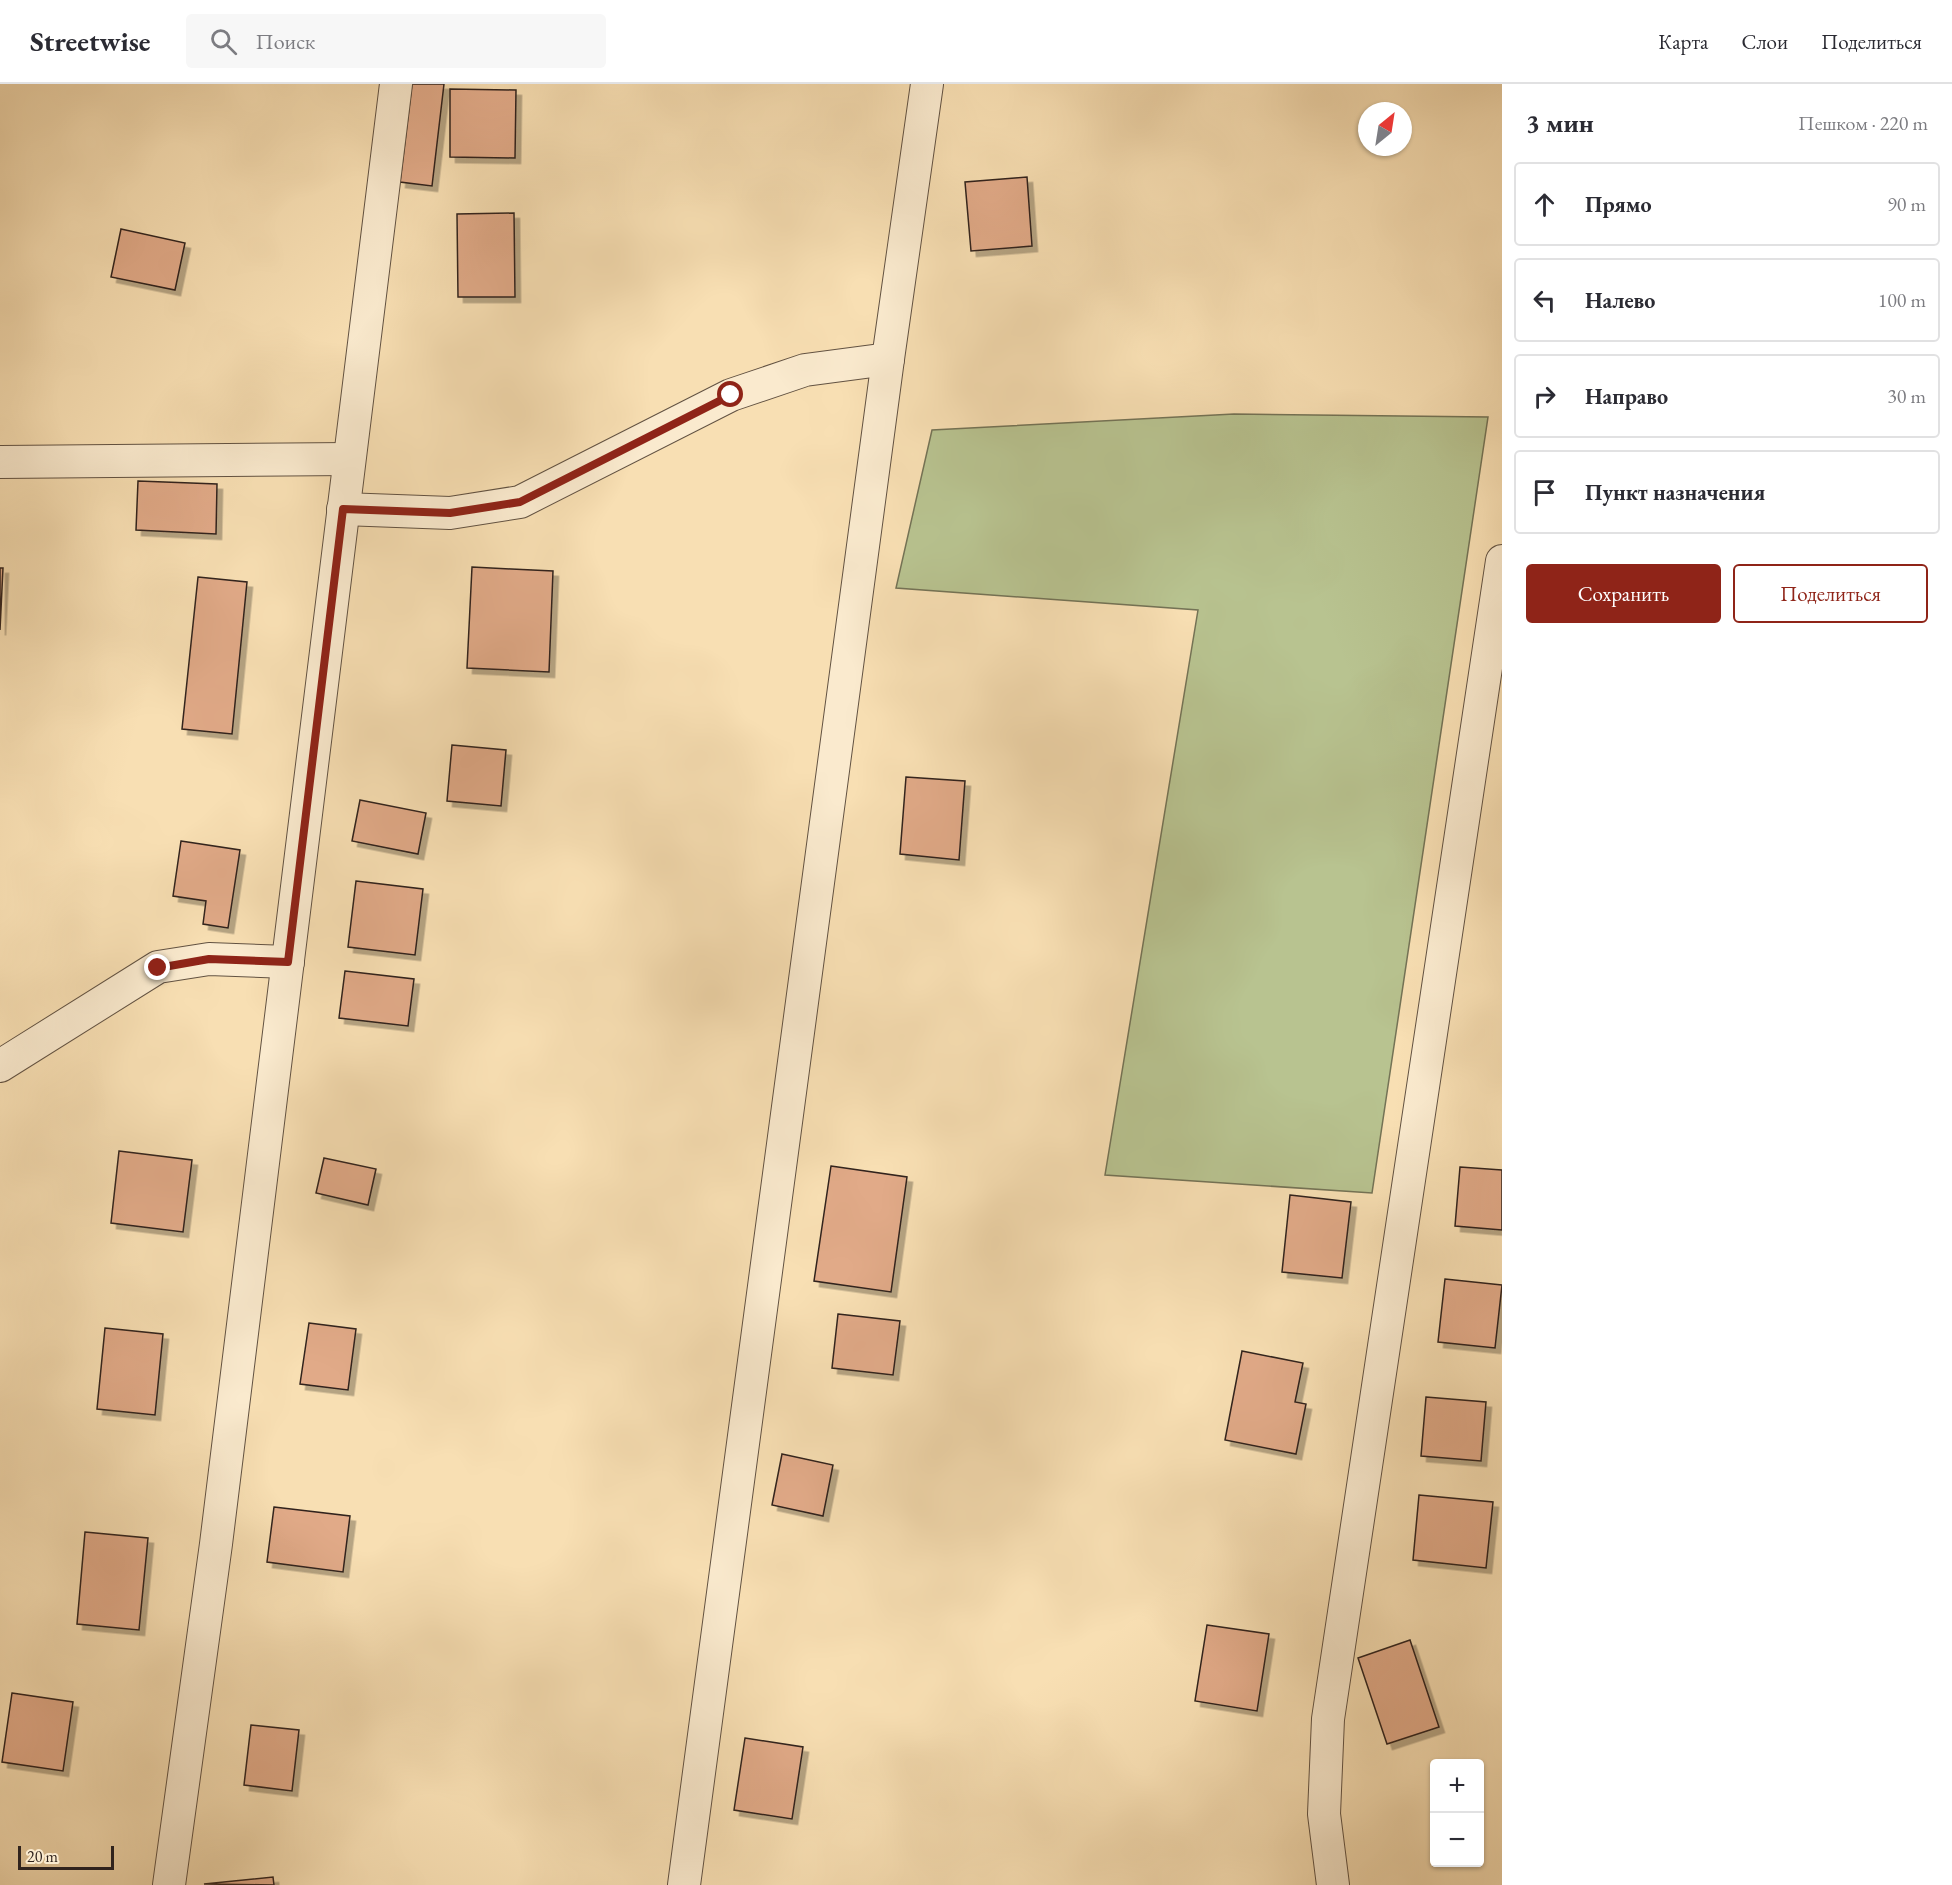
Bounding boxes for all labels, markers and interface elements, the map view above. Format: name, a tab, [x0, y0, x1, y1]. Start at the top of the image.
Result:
search box	[186, 14, 606, 68]
text: Streetwise	[30, 23, 150, 59]
icon: search	[207, 25, 240, 58]
text: Поиск	[255, 27, 315, 56]
text: Карта	[1658, 28, 1708, 55]
text: Слои	[1741, 28, 1788, 55]
text: Поделиться	[1821, 28, 1922, 55]
north arrow	[1358, 102, 1412, 156]
text: 3 мин	[1526, 106, 1594, 140]
text: Пешком · 220 m	[1798, 110, 1928, 136]
icon: ahead	[1528, 188, 1561, 221]
text: Прямо	[1585, 190, 1652, 219]
text: 90 m	[1887, 191, 1926, 217]
icon: left	[1528, 284, 1561, 317]
text: Налево	[1585, 286, 1655, 315]
text: 100 m	[1878, 287, 1926, 313]
icon: right	[1528, 380, 1561, 413]
route start	[717, 381, 743, 407]
text: Направо	[1585, 382, 1668, 411]
text: 30 m	[1887, 383, 1926, 409]
icon: arrive	[1528, 476, 1561, 509]
text: Пункт назначения	[1585, 478, 1765, 507]
button: Сохранить	[1526, 564, 1721, 623]
button: Поделиться	[1733, 564, 1928, 623]
route end	[144, 954, 170, 980]
map controls	[1430, 1759, 1484, 1867]
button: +	[1430, 1759, 1484, 1813]
button: −	[1430, 1813, 1484, 1867]
scale bar	[18, 1843, 114, 1870]
text: 20 m	[27, 1846, 58, 1867]

